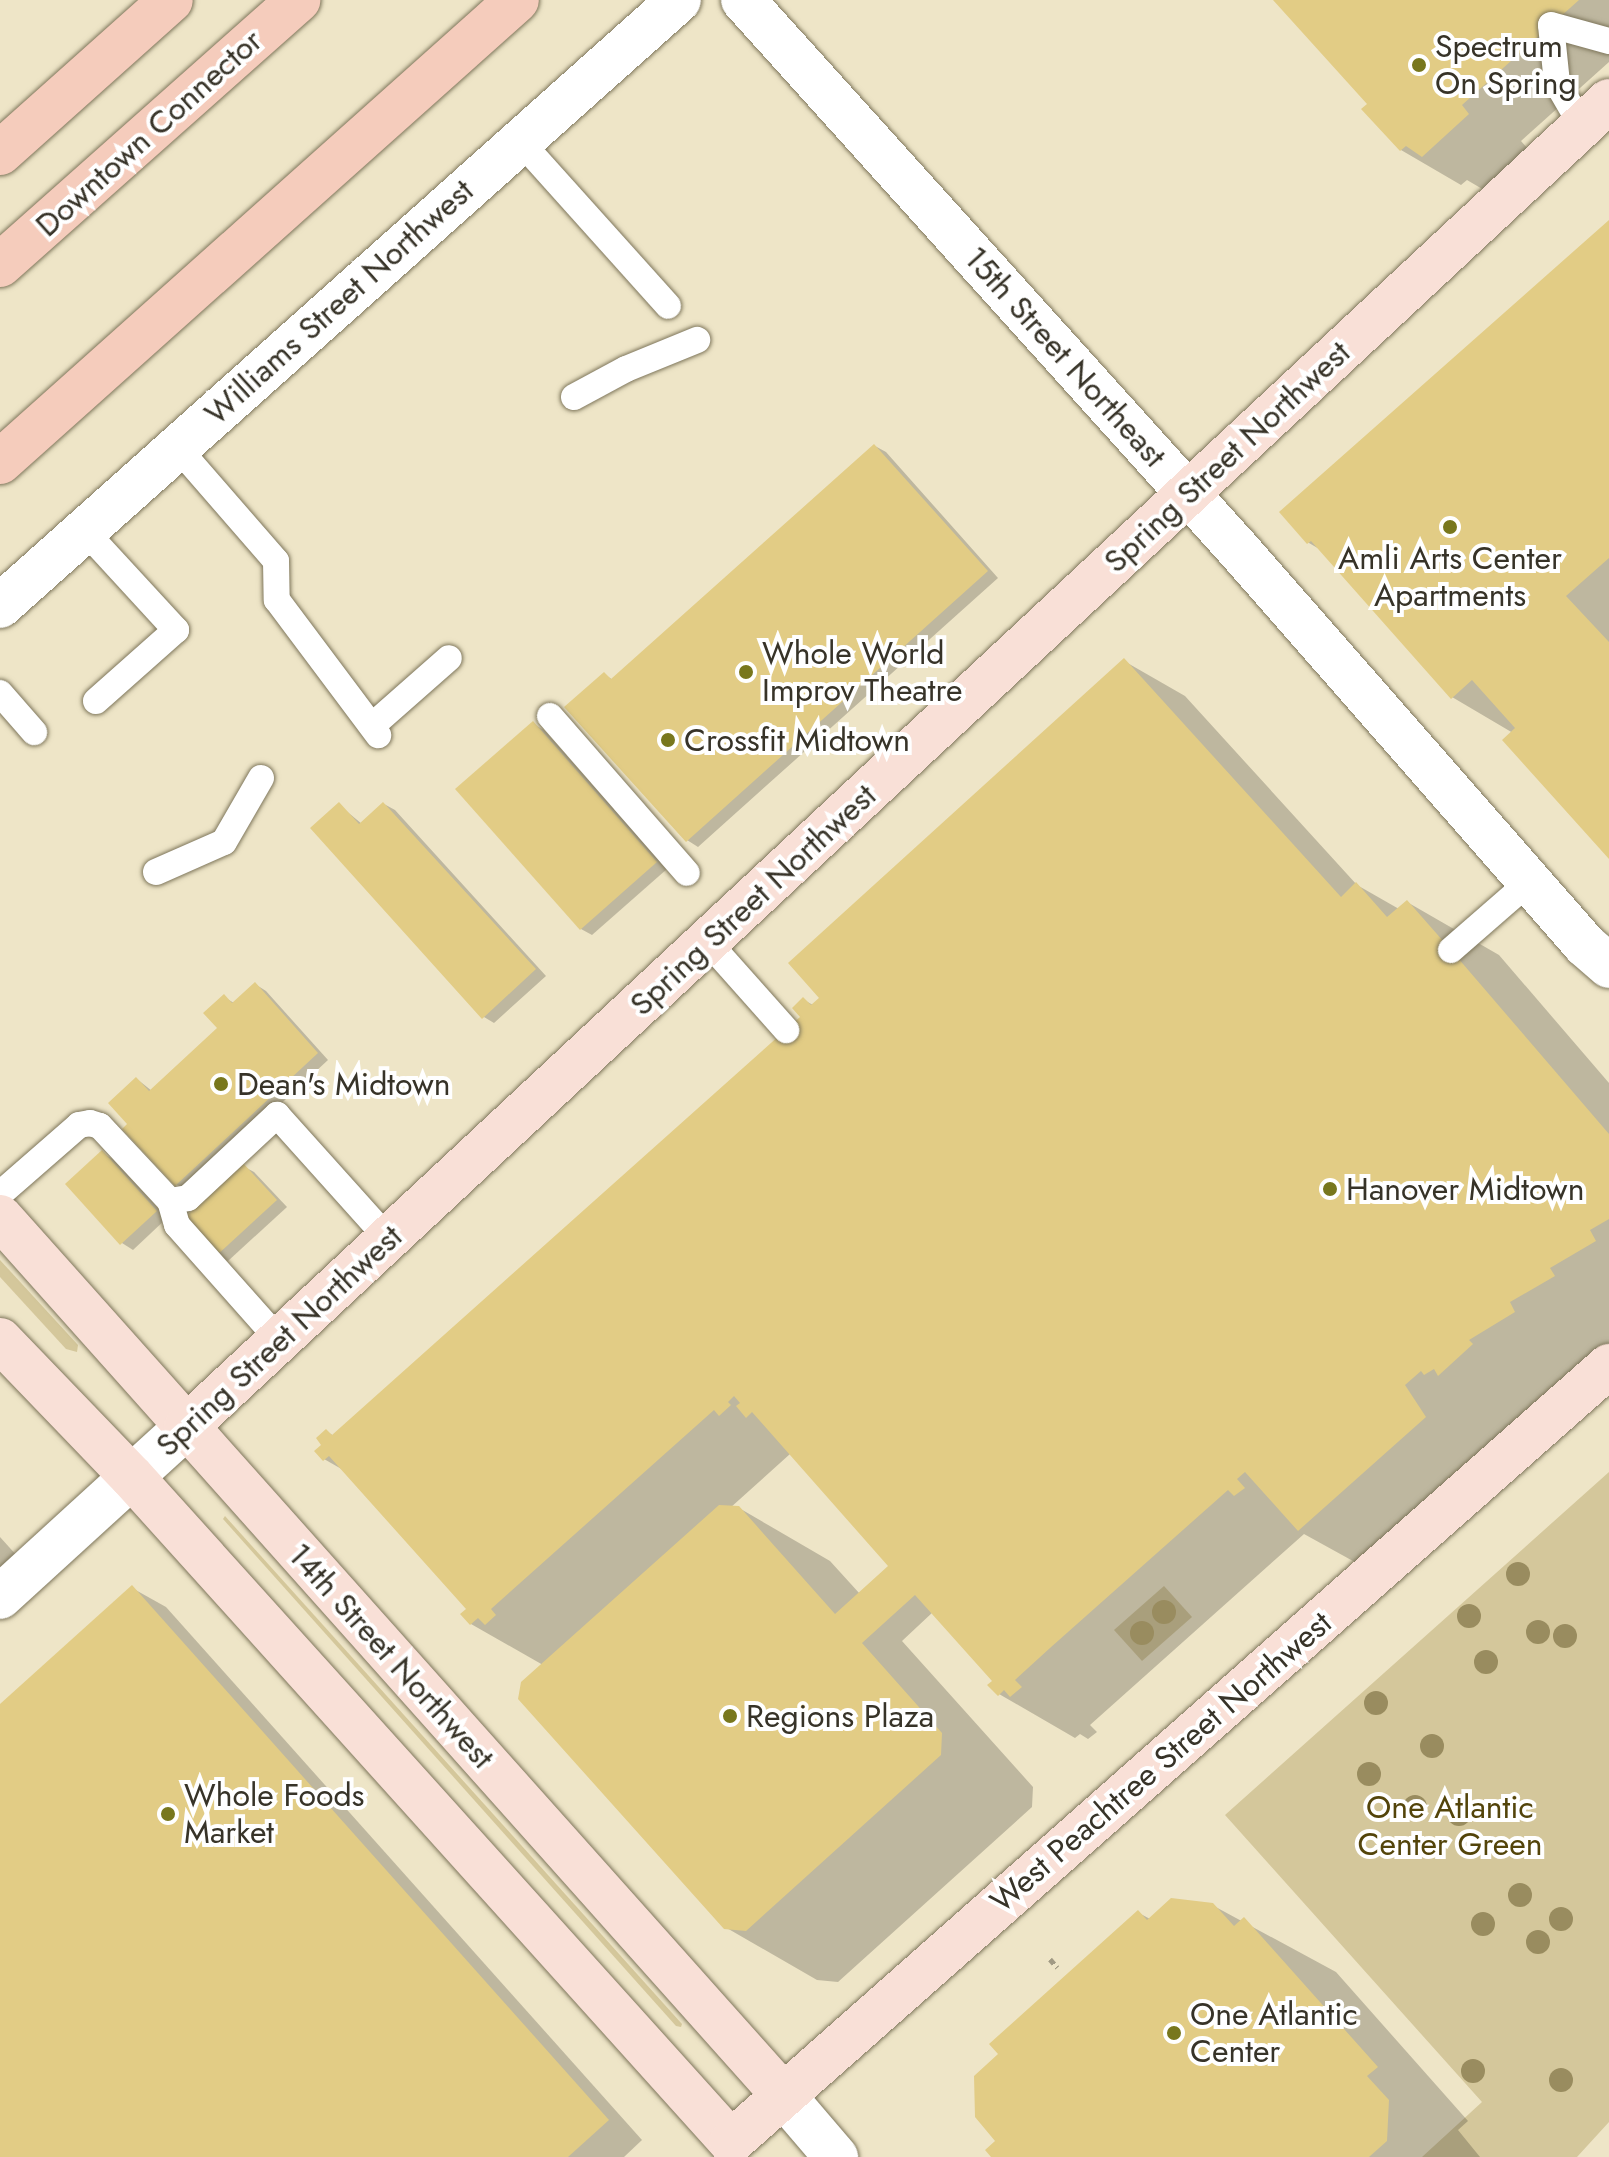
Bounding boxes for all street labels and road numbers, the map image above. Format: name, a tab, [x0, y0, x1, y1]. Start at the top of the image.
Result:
street label: Downtown Connector	[28, 21, 270, 245]
street label: Williams Street Northwest	[197, 171, 481, 433]
street label: 15th Street Northeast	[956, 239, 1174, 475]
street label: Spring Street Northwest	[1096, 333, 1358, 581]
street label: Spring Street Northwest	[622, 776, 884, 1024]
street label: Spring Street Northwest	[148, 1217, 410, 1465]
street label: 14th Street Northwest	[280, 1536, 502, 1776]
street label: West Peachtree Street Northwest	[983, 1604, 1339, 1920]

